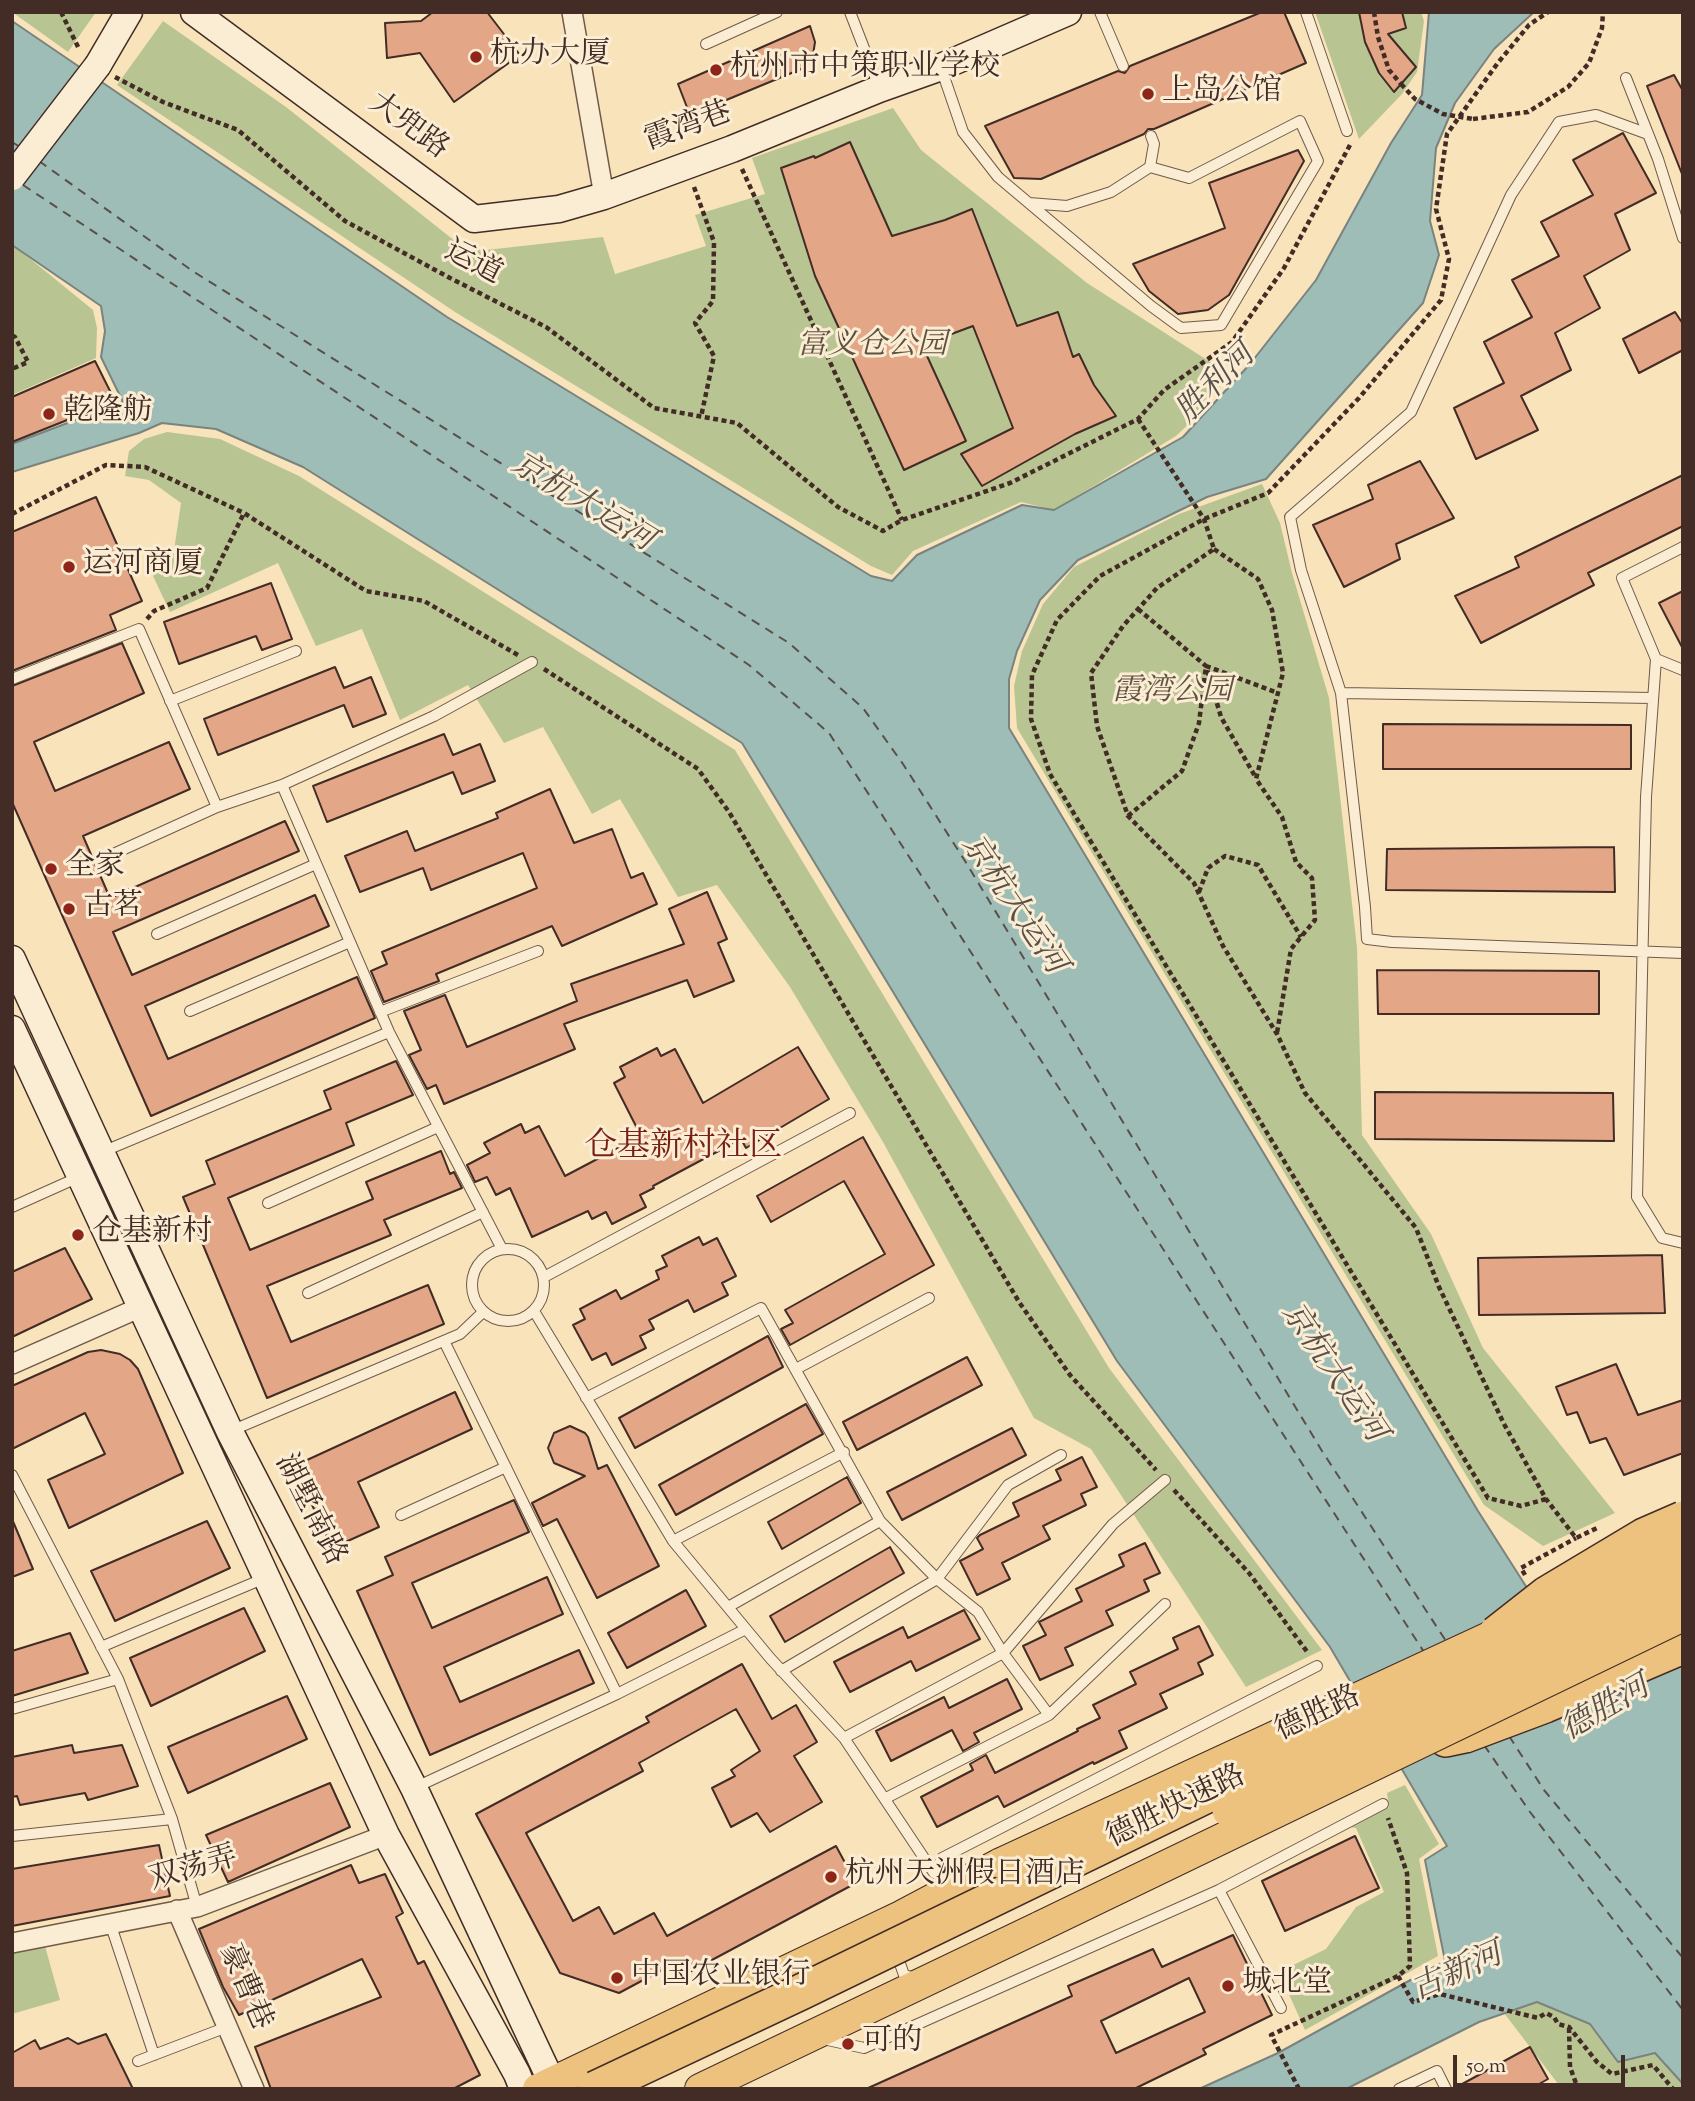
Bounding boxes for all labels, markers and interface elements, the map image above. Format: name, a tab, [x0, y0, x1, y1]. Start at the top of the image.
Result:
place label: 杭办大厦	[490, 39, 610, 75]
marker: 杭办大厦	[468, 49, 484, 65]
place label: 杭州市中策职业学校	[730, 52, 1000, 88]
marker: 杭州市中策职业学校	[708, 62, 724, 78]
place label: 上岛公馆	[1162, 76, 1282, 112]
marker: 上岛公馆	[1140, 86, 1156, 102]
street label: 大兜路	[360, 87, 454, 169]
street label: 霞湾巷	[641, 97, 737, 161]
street label: 运道	[437, 235, 507, 295]
park label: 富义仓公园	[797, 330, 947, 366]
water label: 胜利河	[1170, 338, 1266, 434]
place label: 乾隆舫	[63, 396, 153, 432]
marker: 乾隆舫	[41, 406, 57, 422]
water label: 京杭大运河	[503, 447, 659, 563]
place label: 运河商厦	[83, 549, 203, 585]
marker: 运河商厦	[61, 559, 77, 575]
park label: 霞湾公园	[1112, 676, 1232, 712]
water label: 京杭大运河	[950, 829, 1072, 983]
place label: 全家	[65, 851, 125, 887]
marker: 全家	[43, 861, 59, 877]
place label: 古茗	[83, 891, 143, 927]
marker: 古茗	[61, 901, 77, 917]
district label: 仓基新村社区	[584, 1129, 782, 1169]
place label: 仓基新村	[92, 1217, 212, 1253]
marker: 仓基新村	[70, 1227, 86, 1243]
water label: 京杭大运河	[1270, 1297, 1392, 1451]
street label: 湖墅南路	[265, 1449, 351, 1573]
water label: 德胜河	[1556, 1670, 1658, 1752]
street label: 德胜路	[1271, 1681, 1367, 1751]
street label: 德胜快速路	[1102, 1760, 1252, 1858]
street label: 双荡弄	[146, 1841, 242, 1901]
place label: 杭州天洲假日酒店	[845, 1859, 1085, 1895]
marker: 杭州天洲假日酒店	[823, 1869, 839, 1885]
water label: 古新河	[1406, 1938, 1510, 2012]
street label: 豪曹巷	[209, 1940, 277, 2036]
place label: 中国农业银行	[631, 1960, 811, 1996]
place label: 城北堂	[1242, 1968, 1332, 2004]
marker: 中国农业银行	[609, 1970, 625, 1986]
marker: 城北堂	[1220, 1978, 1236, 1994]
place label: 可的	[862, 2026, 922, 2062]
marker: 可的	[840, 2036, 856, 2052]
scale bar	[1457, 2042, 1628, 2086]
text: 50 m	[1466, 2052, 1506, 2082]

